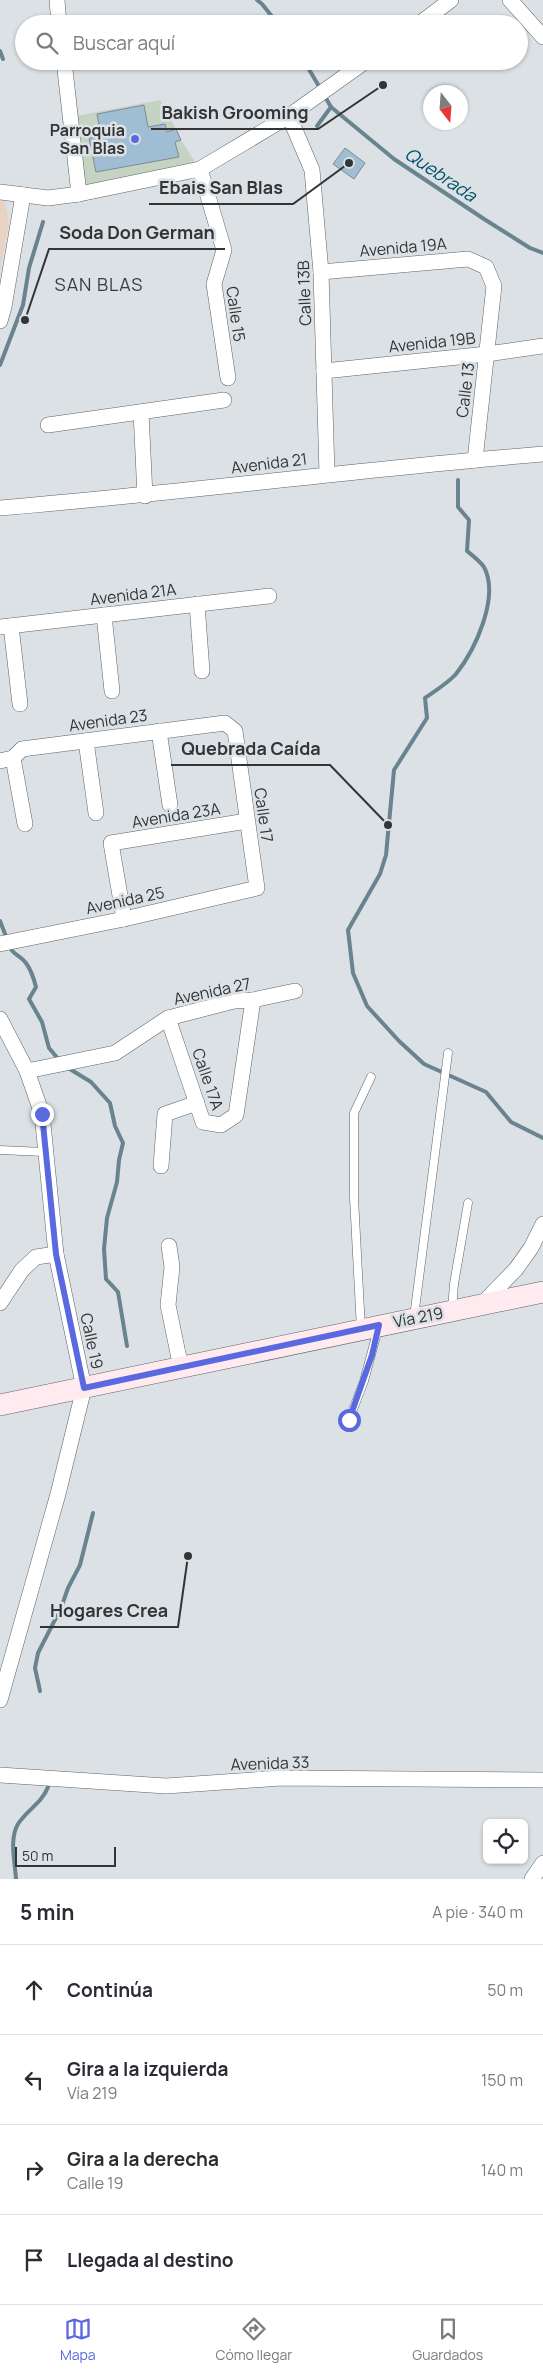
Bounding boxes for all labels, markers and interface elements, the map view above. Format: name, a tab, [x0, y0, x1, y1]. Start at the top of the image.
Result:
search box	[15, 15, 528, 70]
icon: search	[33, 29, 61, 57]
text: Buscar aquí	[73, 30, 175, 56]
north arrow	[423, 85, 468, 130]
callout: Bakish Grooming	[151, 96, 318, 129]
text: Bakish Grooming	[161, 100, 309, 124]
place label: Parroquia San Blas	[50, 119, 125, 159]
marker: Parroquia San Blas	[129, 133, 141, 145]
water label: Quebrada	[400, 141, 482, 207]
callout: Ebais San Blas	[149, 171, 293, 204]
text: Ebais San Blas	[159, 175, 283, 199]
callout: Soda Don German	[49, 216, 225, 249]
text: Soda Don German	[59, 220, 215, 244]
street label: Avenida 19A	[358, 232, 448, 262]
street label: Calle 13B	[292, 260, 316, 326]
district label: SAN BLAS	[55, 272, 143, 296]
street label: Calle 15	[221, 285, 251, 343]
street label: Avenida 19B	[387, 326, 477, 357]
street label: Calle 13	[451, 361, 479, 419]
street label: Avenida 21	[230, 447, 308, 479]
street label: Avenida 21A	[89, 578, 177, 610]
street label: Avenida 23	[67, 704, 149, 736]
callout: Quebrada Caída	[171, 732, 330, 765]
text: Quebrada Caída	[181, 736, 321, 760]
street label: Calle 17	[249, 786, 279, 844]
street label: Avenida 23A	[130, 797, 222, 833]
street label: Avenida 25	[84, 881, 166, 919]
street label: Avenida 27	[171, 972, 253, 1010]
street label: Calle 17A	[187, 1045, 229, 1113]
route end	[31, 1103, 54, 1126]
street label: Vía 219	[391, 1301, 445, 1333]
street label: Calle 19	[75, 1311, 109, 1371]
route start	[338, 1409, 361, 1432]
callout: Hogares Crea	[40, 1594, 178, 1627]
text: Hogares Crea	[50, 1598, 168, 1622]
street label: Avenida 33	[230, 1751, 310, 1775]
map controls	[483, 1819, 528, 1864]
button: locate	[483, 1819, 528, 1864]
scale bar	[15, 1844, 116, 1867]
text: 50 m	[22, 1846, 53, 1865]
text: 5 min	[20, 1898, 74, 1926]
text: A pie · 340 m	[432, 1901, 523, 1923]
icon: ahead	[20, 1976, 48, 2004]
text: Continúa	[67, 1977, 153, 2003]
text: 50 m	[487, 1979, 523, 2001]
text: Gira a la izquierda	[67, 2056, 228, 2082]
icon: left	[20, 2066, 48, 2094]
text: 150 m	[481, 2069, 523, 2091]
text: Vía 219	[67, 2082, 117, 2104]
text: Gira a la derecha	[67, 2146, 219, 2172]
icon: right	[20, 2156, 48, 2184]
text: 140 m	[481, 2159, 523, 2181]
text: Calle 19	[67, 2172, 124, 2194]
icon: arrive	[20, 2246, 48, 2274]
text: Llegada al destino	[67, 2247, 234, 2273]
tab: Mapa	[60, 2315, 96, 2364]
tab: Cómo llegar	[215, 2315, 292, 2364]
tab: Guardados	[412, 2315, 483, 2364]

